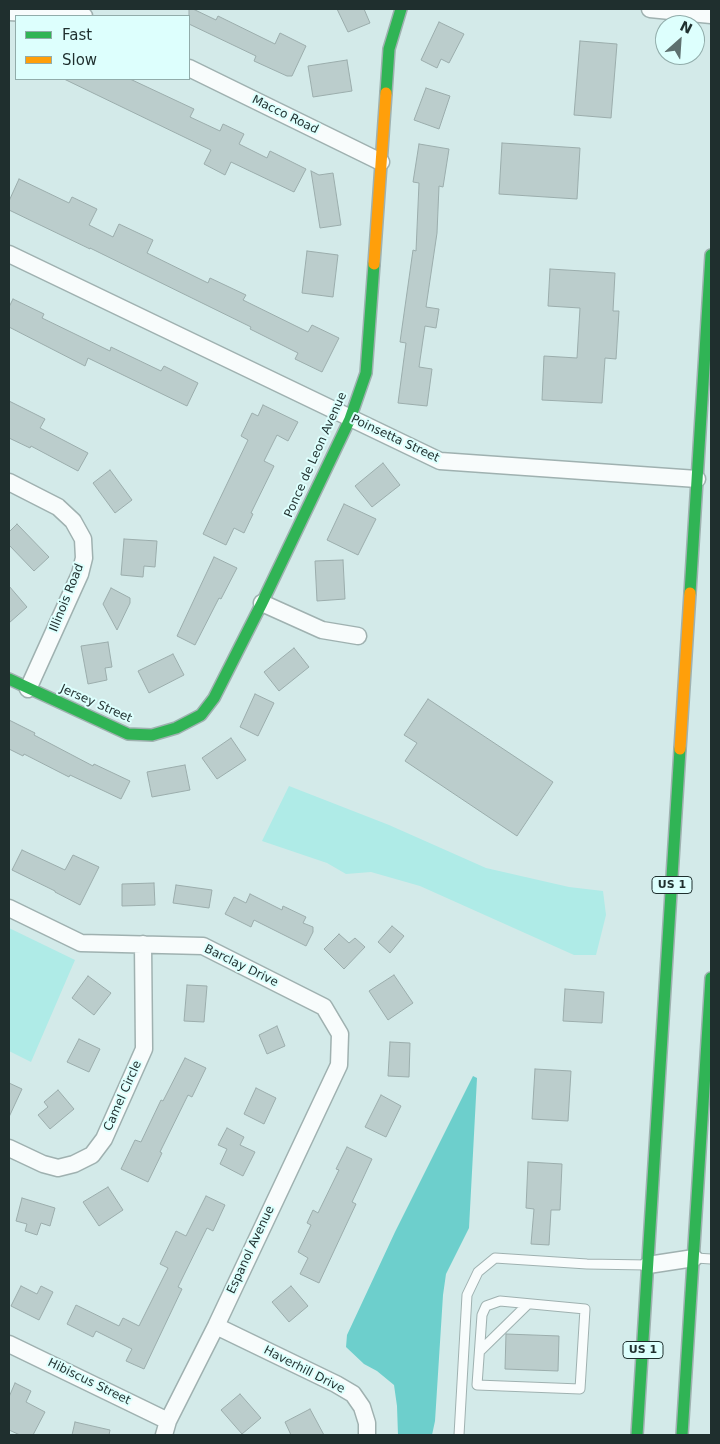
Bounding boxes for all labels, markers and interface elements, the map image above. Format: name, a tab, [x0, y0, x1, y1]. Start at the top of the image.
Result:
legend	[15, 15, 190, 80]
north arrow	[655, 15, 705, 65]
text: N	[677, 18, 695, 37]
text: Fast	[62, 26, 92, 44]
text: Slow	[62, 51, 97, 69]
street label: Macco Road	[249, 93, 321, 137]
street label: Ponce de Leon Avenue	[282, 390, 350, 520]
street label: Poinsetta Street	[349, 412, 441, 466]
street label: Illinois Road	[47, 562, 87, 634]
street label: Jersey Street	[58, 682, 134, 726]
road number: US 1	[652, 876, 692, 894]
street label: Barclay Drive	[202, 942, 280, 990]
street label: Camel Circle	[101, 1059, 145, 1133]
street label: Espanol Avenue	[224, 1204, 278, 1296]
road number: US 1	[623, 1342, 663, 1358]
street label: Haverhill Drive	[261, 1343, 347, 1397]
street label: Hibiscus Street	[45, 1356, 133, 1408]

